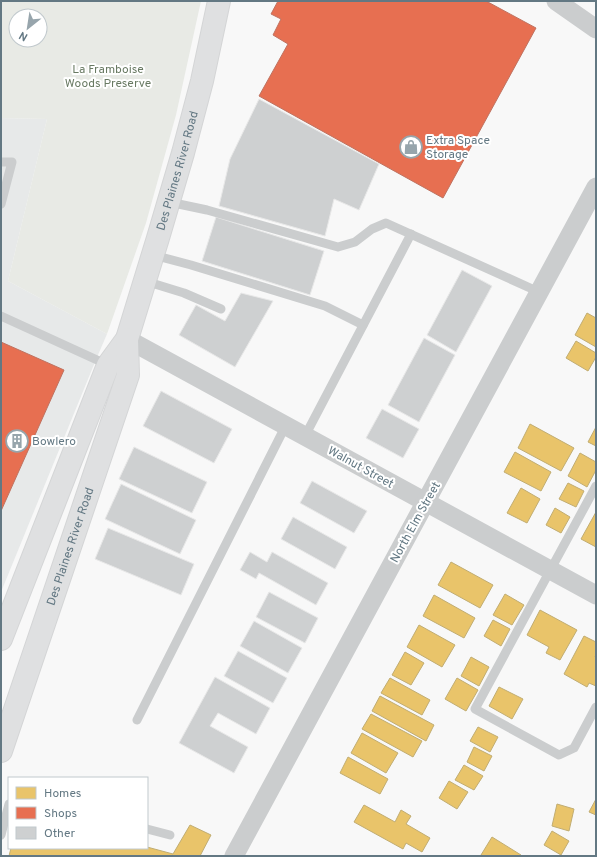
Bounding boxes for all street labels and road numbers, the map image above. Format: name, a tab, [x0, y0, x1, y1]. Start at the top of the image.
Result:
street label: Des Plaines River Road	[154, 109, 203, 233]
street label: Walnut Street	[325, 443, 396, 493]
street label: North Elm Street	[387, 479, 445, 566]
street label: Des Plaines River Road	[44, 485, 98, 608]

